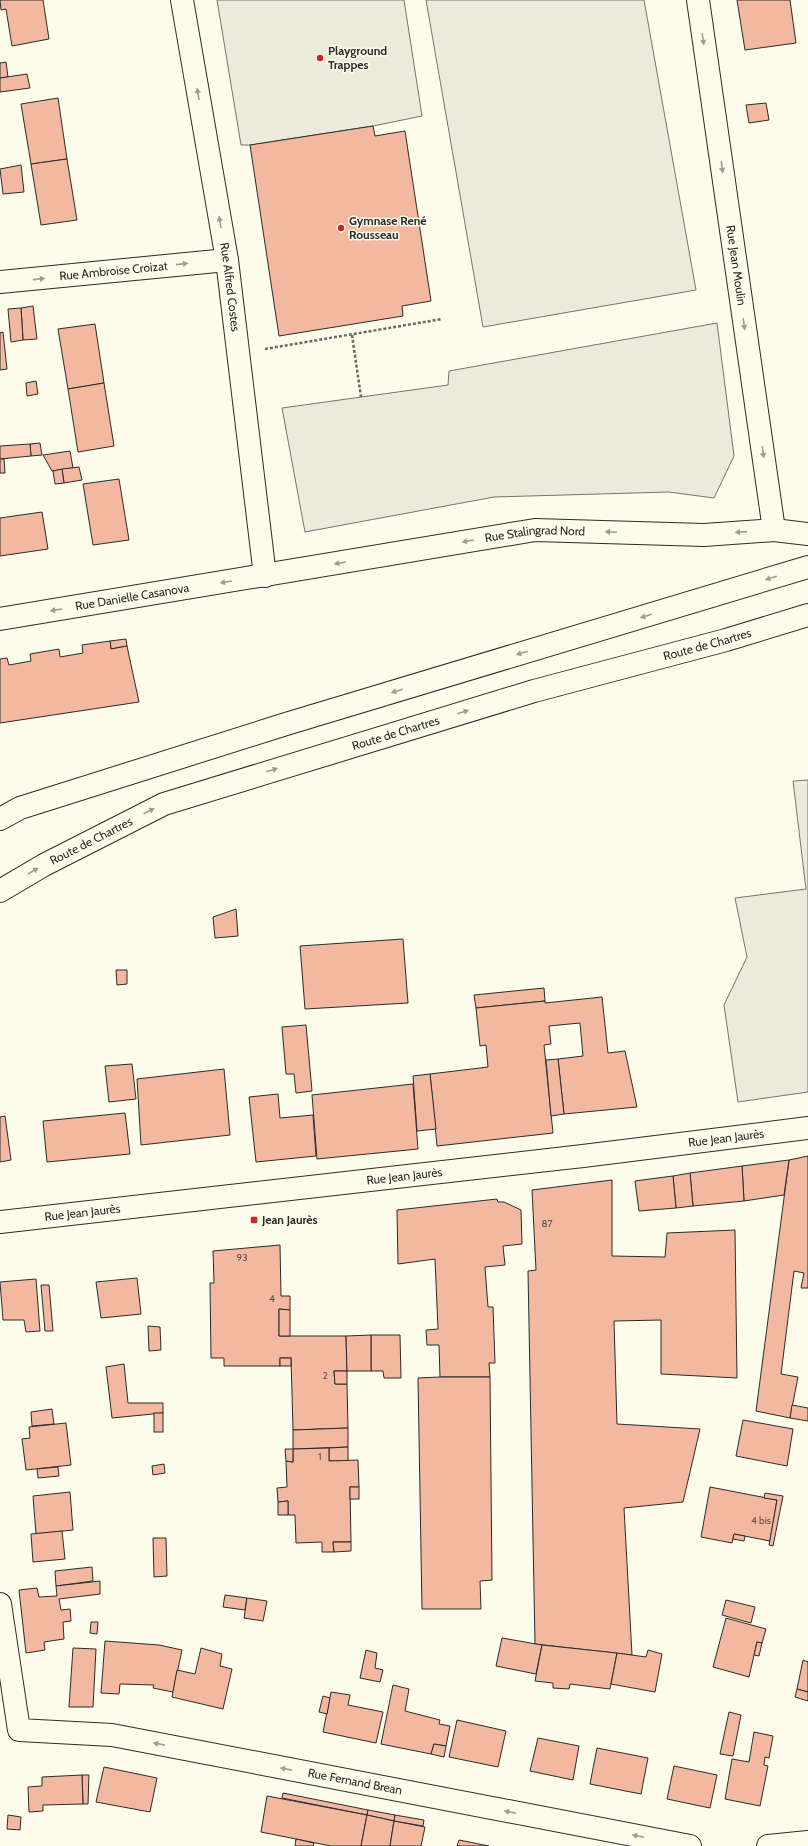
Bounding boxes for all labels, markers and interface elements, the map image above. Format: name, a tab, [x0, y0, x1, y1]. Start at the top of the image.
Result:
one-way arrow	[700, 33, 706, 45]
place label: Playground Trappes	[328, 43, 387, 72]
marker: Playground Trappes	[315, 53, 325, 63]
one-way arrow	[195, 87, 201, 100]
one-way arrow	[719, 161, 725, 173]
place label: Gymnase René Rousseau	[349, 213, 427, 242]
one-way arrow	[217, 216, 223, 228]
marker: Gymnase René Rousseau	[336, 223, 346, 233]
street label: Rue Jean Moulin	[723, 224, 750, 307]
street label: Rue Alfred Costes	[217, 241, 244, 332]
street label: Rue Ambroise Croizat	[58, 258, 168, 283]
one-way arrow	[176, 261, 188, 268]
one-way arrow	[33, 275, 45, 282]
one-way arrow	[741, 318, 747, 330]
one-way arrow	[760, 446, 766, 458]
street label: Rue Stalingrad Nord	[484, 522, 585, 545]
one-way arrow	[604, 529, 617, 535]
one-way arrow	[735, 529, 747, 536]
one-way arrow	[462, 538, 475, 544]
one-way arrow	[334, 560, 346, 566]
one-way arrow	[764, 575, 776, 581]
one-way arrow	[220, 579, 232, 585]
street label: Rue Danielle Casanova	[74, 580, 190, 613]
one-way arrow	[50, 607, 62, 613]
one-way arrow	[640, 613, 652, 619]
street label: Route de Chartres	[662, 625, 753, 663]
one-way arrow	[516, 650, 528, 656]
one-way arrow	[391, 688, 403, 694]
one-way arrow	[458, 709, 470, 715]
street label: Route de Chartres	[350, 712, 441, 753]
one-way arrow	[266, 767, 278, 773]
one-way arrow	[143, 808, 155, 815]
street label: Route de Chartres	[47, 813, 135, 868]
one-way arrow	[27, 868, 39, 875]
street label: Rue Jean Jaurès	[687, 1126, 765, 1150]
street label: Rue Jean Jaurès	[366, 1164, 443, 1187]
street label: Rue Jean Jaurès	[44, 1200, 121, 1224]
place label: Jean Jaurès	[261, 1212, 318, 1227]
marker: Jean Jaurès	[249, 1215, 259, 1225]
house number: 87	[541, 1217, 553, 1230]
house number: 93	[236, 1251, 248, 1264]
house number: 4	[269, 1292, 275, 1305]
house number: 2	[322, 1369, 328, 1382]
house number: 1	[318, 1450, 322, 1463]
house number: 4 bis	[751, 1514, 771, 1527]
one-way arrow	[152, 1741, 165, 1747]
one-way arrow	[280, 1765, 292, 1771]
street label: Rue Fernand Brean	[307, 1765, 404, 1798]
one-way arrow	[504, 1808, 516, 1814]
one-way arrow	[632, 1833, 644, 1839]

